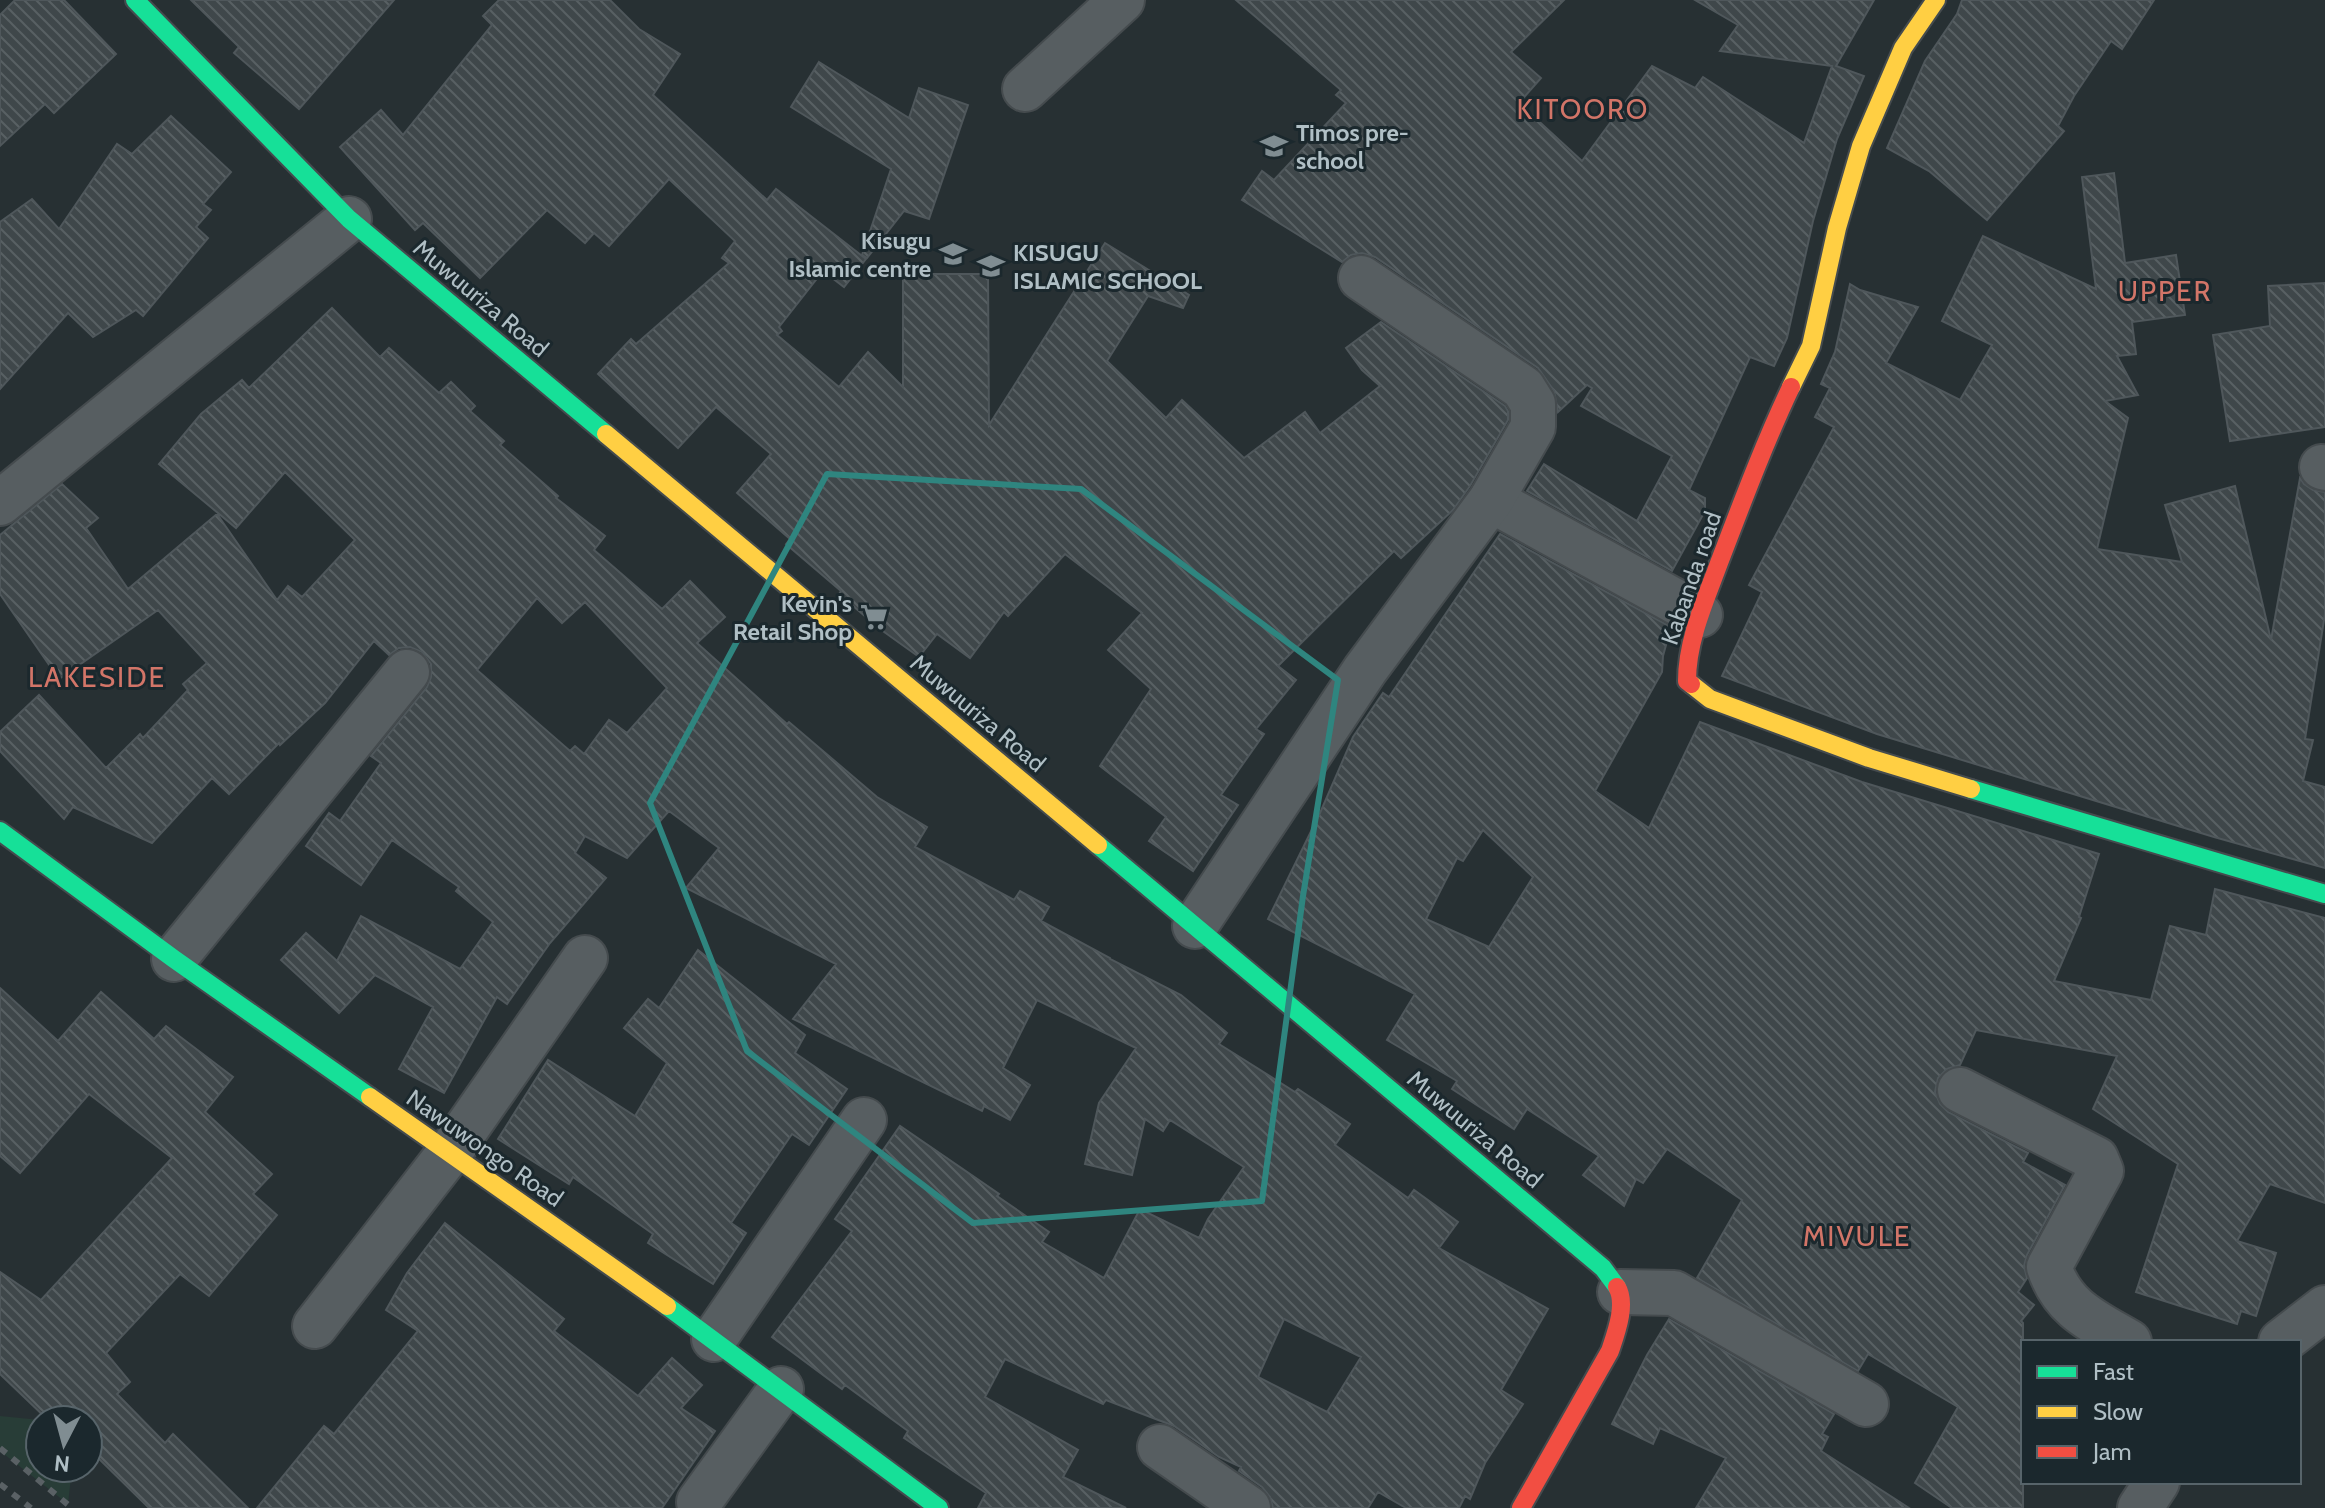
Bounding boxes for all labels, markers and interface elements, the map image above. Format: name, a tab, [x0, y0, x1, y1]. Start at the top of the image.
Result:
district label: KITOORO	[1517, 92, 1649, 126]
place label: Timos pre- school	[1296, 118, 1409, 175]
school or university icon: Timos pre- school	[1259, 131, 1289, 161]
place label: Kisugu Islamic centre	[789, 226, 931, 283]
street label: Muwuuriza Road	[408, 233, 554, 363]
place label: KISUGU ISLAMIC SCHOOL	[1013, 238, 1202, 295]
school or university icon: Kisugu Islamic centre	[938, 239, 968, 269]
school or university icon: KISUGU ISLAMIC SCHOOL	[976, 251, 1006, 281]
district label: UPPER	[2118, 274, 2212, 308]
street label: Kabanda road	[1655, 508, 1727, 648]
place label: Kevin's Retail Shop	[733, 589, 852, 646]
supermarket icon: Kevin's Retail Shop	[859, 602, 889, 632]
street label: Muwuuriza Road	[905, 648, 1051, 778]
district label: LAKESIDE	[28, 660, 166, 694]
street label: Muwuuriza Road	[1402, 1064, 1548, 1194]
street label: Nawuwongo Road	[401, 1083, 569, 1213]
district label: MIVULE	[1803, 1219, 1911, 1253]
legend	[2021, 1340, 2301, 1484]
text: Fast	[2093, 1357, 2134, 1386]
text: Slow	[2093, 1397, 2143, 1426]
north arrow	[24, 1404, 104, 1484]
text: Jam	[2092, 1437, 2131, 1466]
text: N	[53, 1449, 71, 1478]

